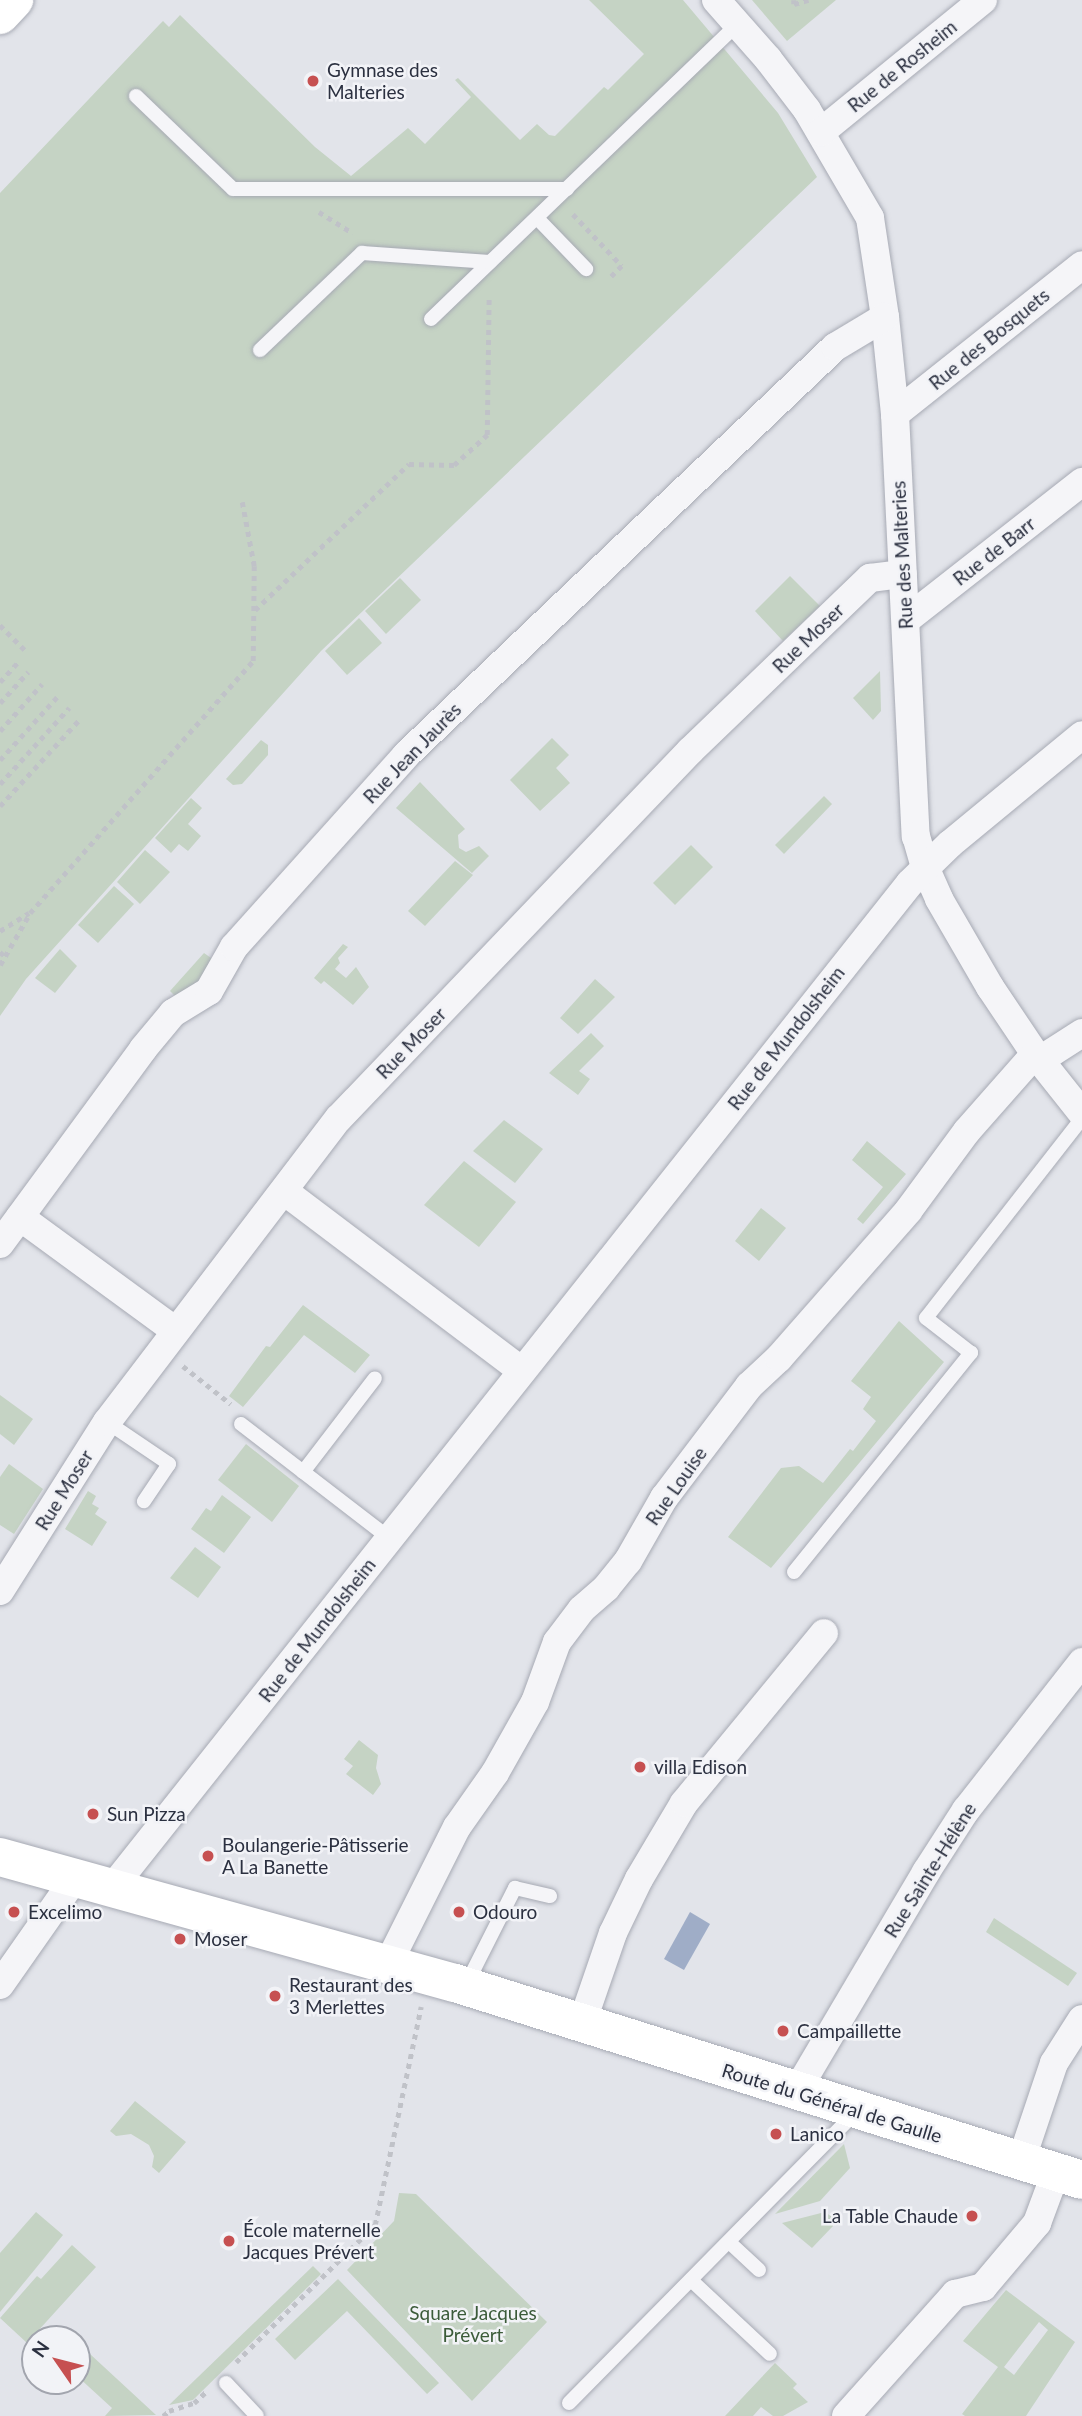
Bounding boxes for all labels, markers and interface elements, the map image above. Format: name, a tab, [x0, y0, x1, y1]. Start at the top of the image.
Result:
street label: Rue de Rosheim	[843, 15, 961, 117]
place label: Gymnase des Malteries	[327, 59, 438, 103]
marker: Gymnase des Malteries	[305, 73, 321, 89]
street label: Rue des Bosquets	[924, 284, 1054, 394]
street label: Rue des Malteries	[887, 480, 917, 630]
street label: Rue de Barr	[948, 512, 1040, 590]
street label: Rue Moser	[768, 598, 848, 678]
street label: Rue Jean Jaurès	[358, 698, 466, 808]
street label: Rue de Mundolsheim	[723, 962, 849, 1114]
street label: Rue Moser	[371, 1003, 451, 1083]
street label: Rue Louise	[641, 1442, 711, 1530]
street label: Rue Moser	[30, 1446, 98, 1534]
street label: Rue de Mundolsheim	[254, 1554, 380, 1706]
place label: villa Edison	[654, 1756, 747, 1778]
marker: villa Edison	[632, 1759, 648, 1775]
street label: Rue Sainte-Hélène	[879, 1798, 981, 1942]
place label: Sun Pizza	[107, 1803, 186, 1825]
marker: Sun Pizza	[85, 1806, 101, 1822]
place label: Boulangerie-Pâtisserie A La Banette	[222, 1834, 408, 1878]
marker: Boulangerie-Pâtisserie A La Banette	[200, 1848, 216, 1864]
place label: Excelimo	[28, 1901, 102, 1923]
place label: Odouro	[473, 1901, 537, 1923]
marker: Excelimo	[6, 1904, 22, 1920]
marker: Odouro	[451, 1904, 467, 1920]
place label: Moser	[194, 1928, 247, 1950]
marker: Moser	[172, 1931, 188, 1947]
place label: Restaurant des 3 Merlettes	[289, 1974, 413, 2018]
marker: Restaurant des 3 Merlettes	[267, 1988, 283, 2004]
place label: Campaillette	[797, 2020, 901, 2042]
marker: Campaillette	[775, 2023, 791, 2039]
street label: Route du Général de Gaulle	[719, 2059, 945, 2147]
place label: Lanico	[790, 2123, 844, 2145]
marker: Lanico	[768, 2126, 784, 2142]
place label: La Table Chaude	[821, 2205, 958, 2227]
marker: La Table Chaude	[964, 2208, 980, 2224]
place label: École maternelle Jacques Prévert	[243, 2219, 381, 2263]
marker: École maternelle Jacques Prévert	[221, 2233, 237, 2249]
park label: Square Jacques Prévert	[409, 2302, 537, 2346]
north arrow	[21, 2325, 91, 2395]
text: N	[26, 2336, 54, 2361]

